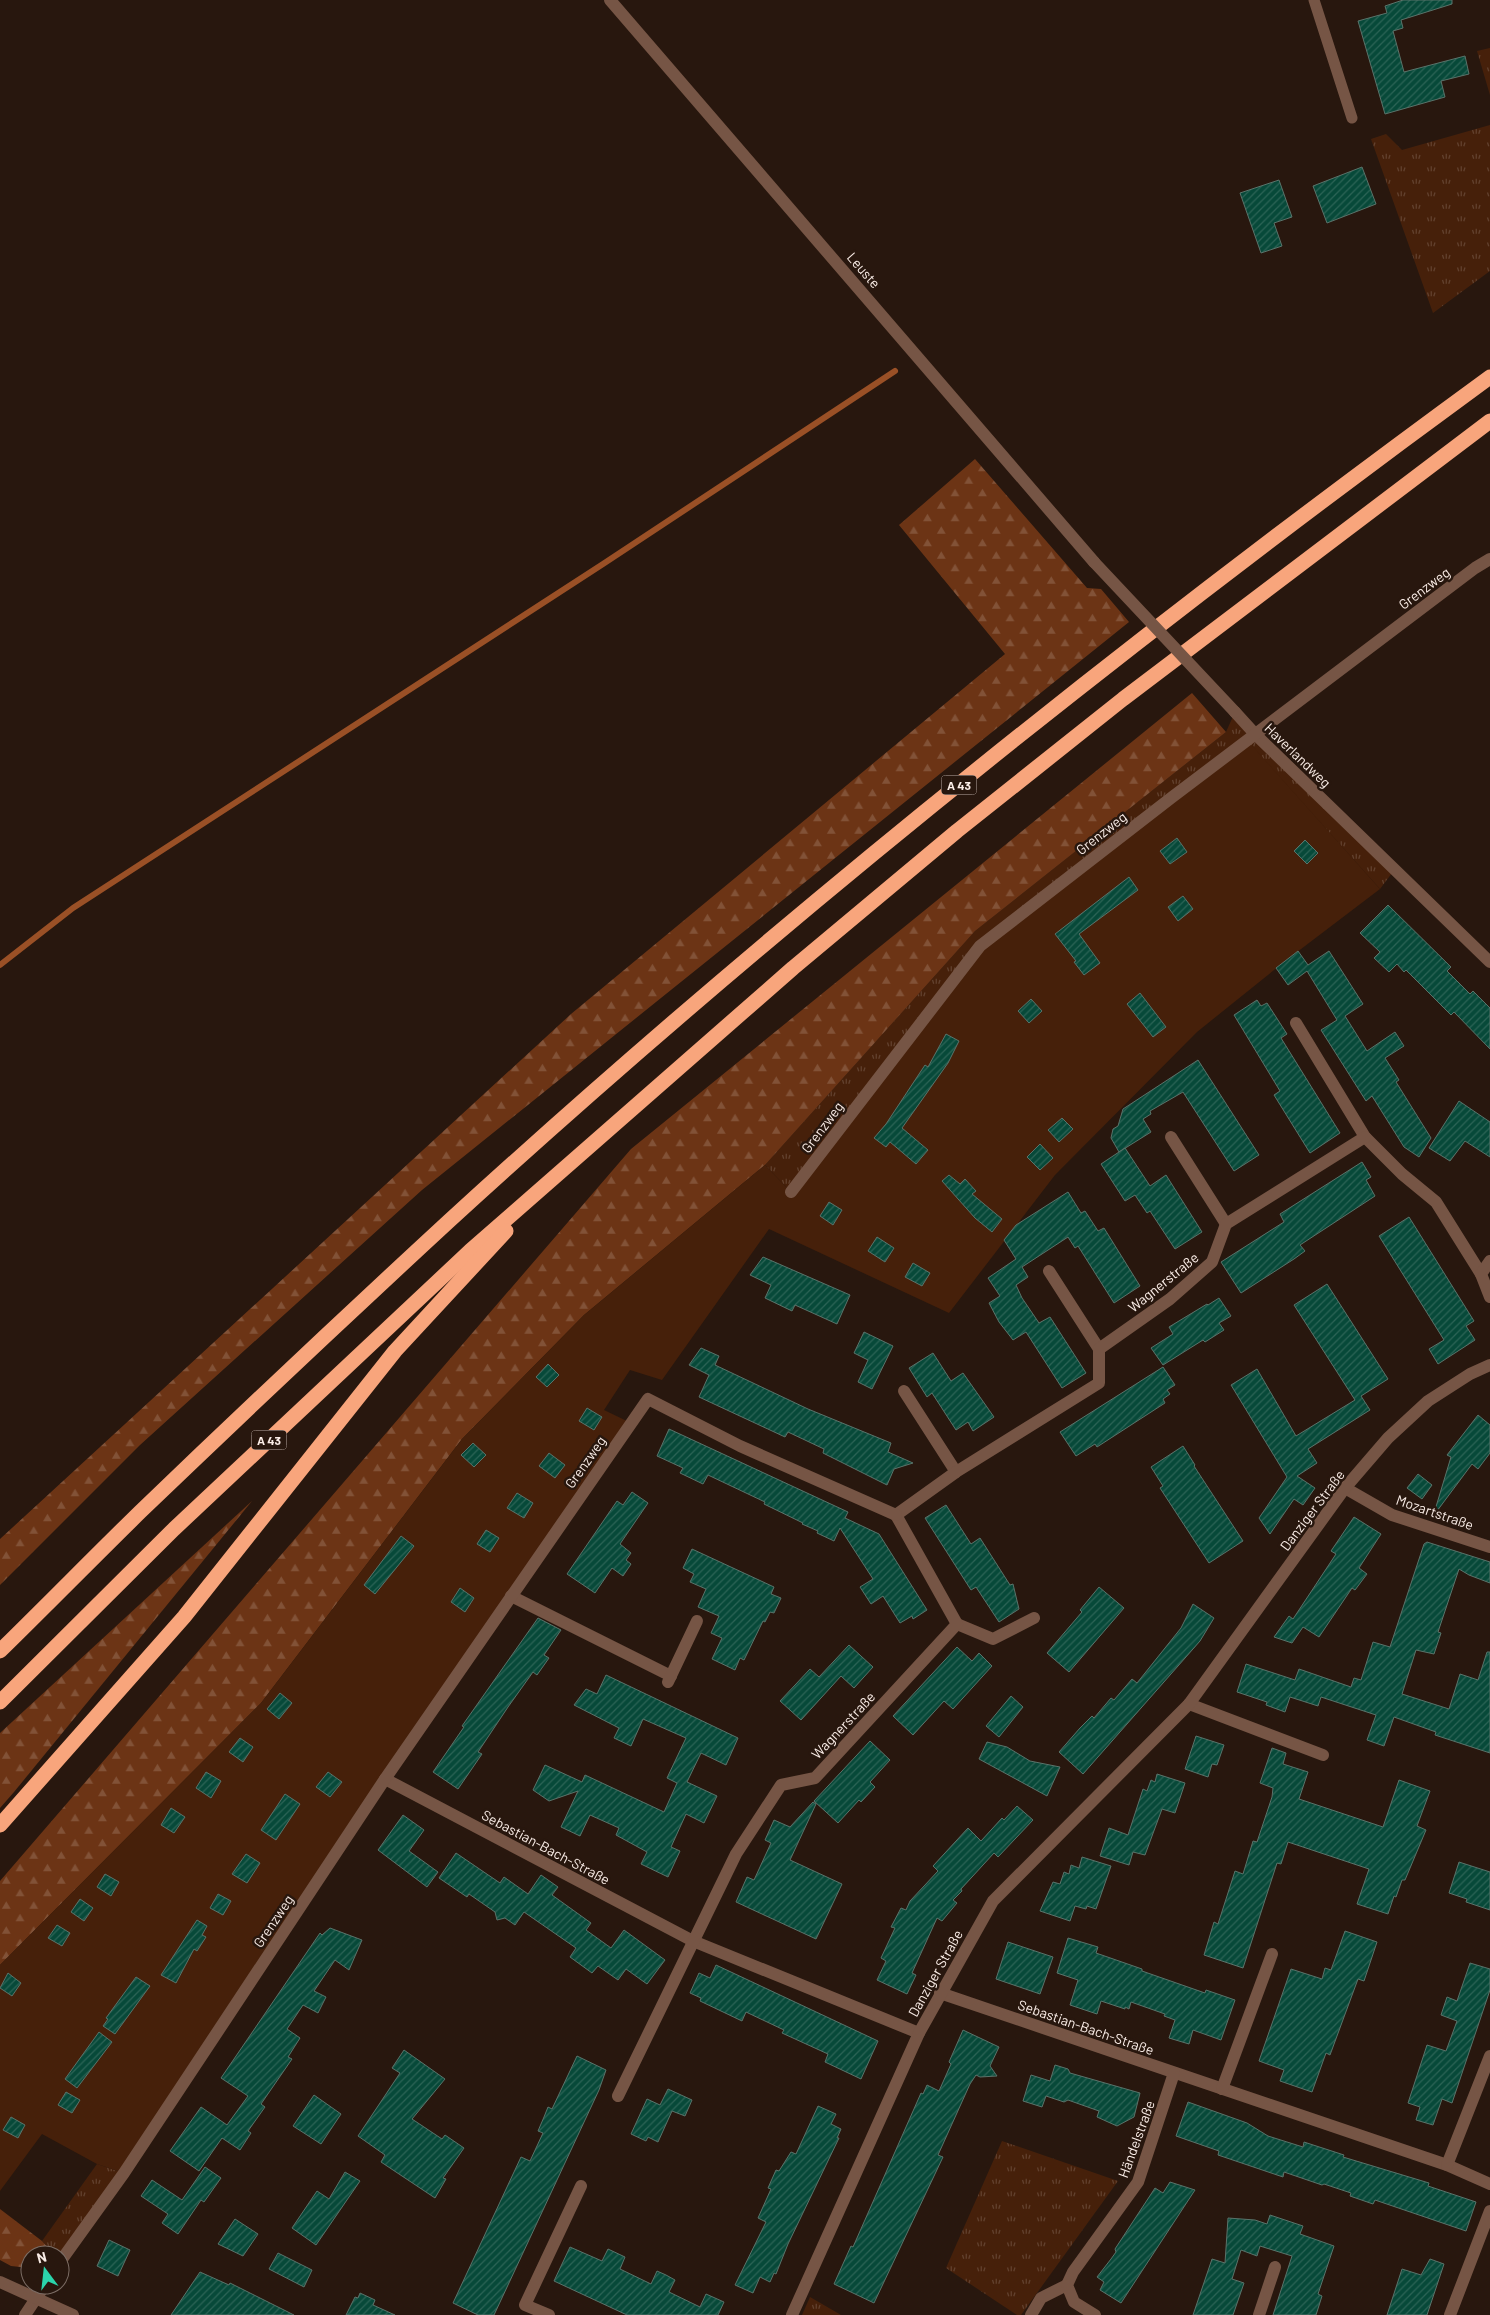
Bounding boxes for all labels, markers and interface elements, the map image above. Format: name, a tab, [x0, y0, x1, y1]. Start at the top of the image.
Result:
street label: Leuste	[844, 249, 884, 291]
street label: Grenzweg	[1395, 563, 1453, 613]
street label: Haverlandweg	[1261, 719, 1335, 791]
road number: A 43	[942, 776, 976, 794]
street label: Grenzweg	[1072, 808, 1130, 858]
street label: Grenzweg	[797, 1098, 847, 1156]
street label: Wagnerstraße	[1124, 1248, 1202, 1316]
road number: A 43	[252, 1430, 286, 1450]
street label: Grenzweg	[561, 1433, 609, 1491]
street label: Danziger Straße	[1276, 1466, 1348, 1554]
street label: Mozartstraße	[1394, 1491, 1476, 1533]
street label: Wagnerstraße	[808, 1688, 878, 1762]
street label: Sebastian-Bach-Straße	[479, 1806, 613, 1888]
street label: Grenzweg	[249, 1892, 297, 1950]
street label: Danziger Straße	[904, 1927, 966, 2019]
street label: Sebastian-Bach-Straße	[1016, 1996, 1156, 2058]
street label: Händelstraße	[1114, 2098, 1158, 2180]
north arrow	[20, 2245, 70, 2295]
text: N	[35, 2248, 48, 2266]

